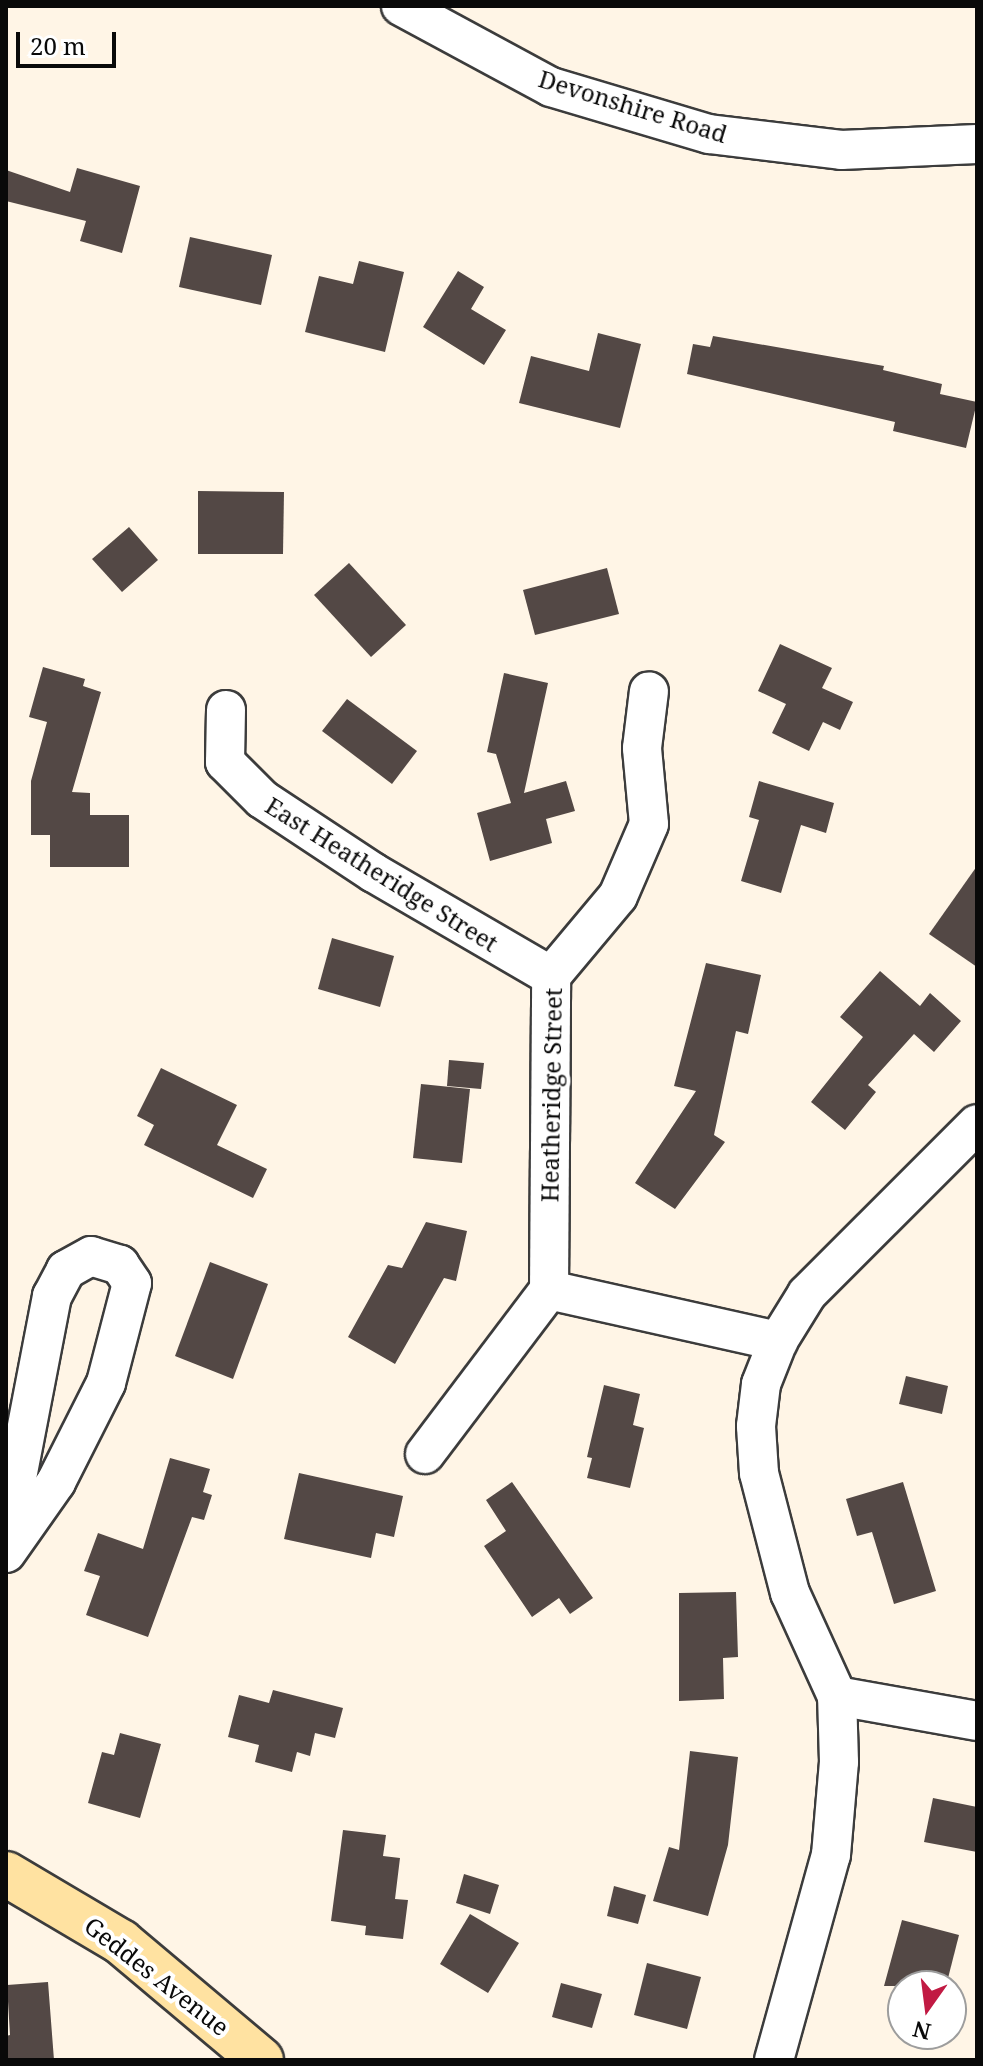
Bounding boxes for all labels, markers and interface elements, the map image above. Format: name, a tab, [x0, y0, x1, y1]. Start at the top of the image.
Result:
scale bar	[20, 16, 120, 66]
text: 20 m	[30, 29, 86, 62]
street label: Devonshire Road	[535, 64, 731, 148]
street label: East Heatheridge Street	[261, 791, 503, 957]
street label: Heatheridge Street	[535, 987, 567, 1203]
street label: Geddes Avenue	[79, 1911, 235, 2041]
north arrow	[887, 1970, 967, 2050]
text: N	[910, 2015, 934, 2048]

